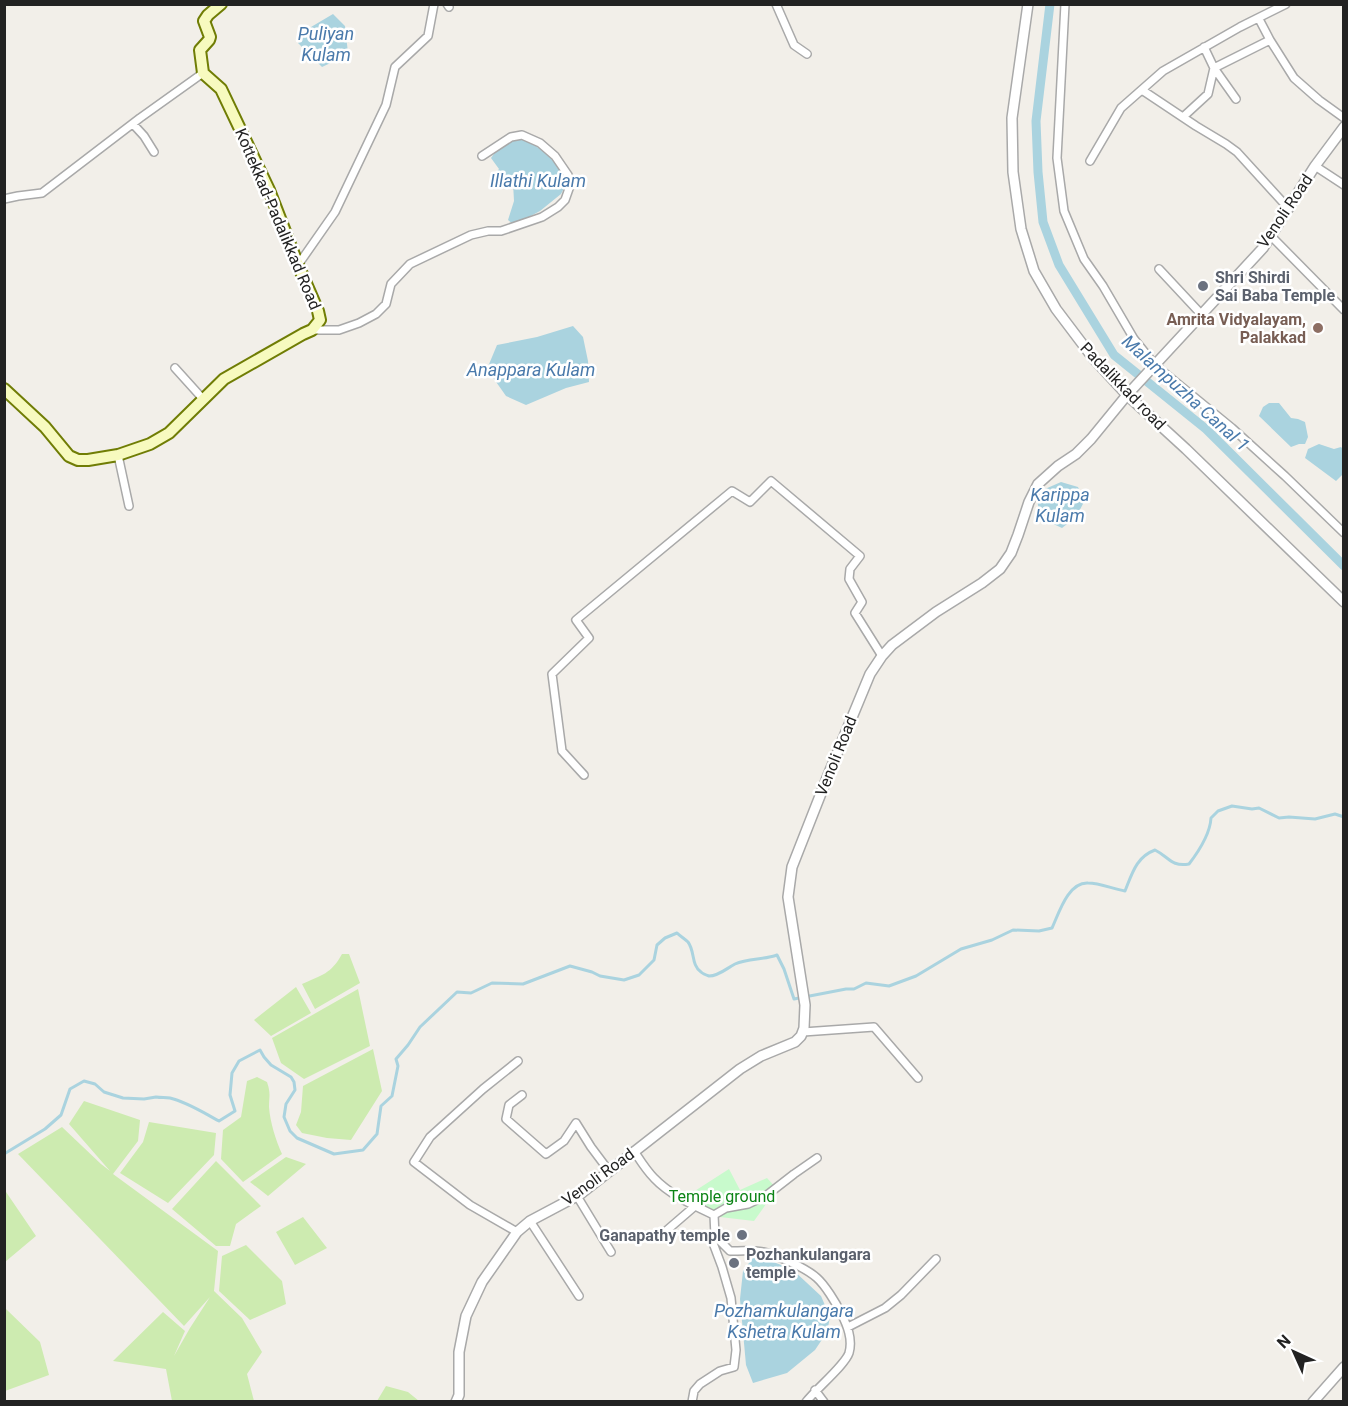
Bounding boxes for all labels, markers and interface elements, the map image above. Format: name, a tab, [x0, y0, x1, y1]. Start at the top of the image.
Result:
water label: Puliyan Kulam	[298, 23, 354, 65]
street label: Kottekkad-Padalikkad Road	[231, 125, 325, 313]
water label: Illathi Kulam	[490, 170, 586, 191]
street label: Venoli Road	[1253, 171, 1317, 251]
place label: Shri Shirdi Sai Baba Temple	[1215, 268, 1335, 305]
marker: Shri Shirdi Sai Baba Temple	[1196, 279, 1210, 293]
place label: Amrita Vidyalayam, Palakkad	[1166, 310, 1306, 347]
marker: Amrita Vidyalayam, Palakkad	[1311, 321, 1325, 335]
water label: Malampuzha Canal 1	[1118, 330, 1254, 456]
street label: Padalikkad road	[1076, 338, 1170, 434]
water label: Anappara Kulam	[466, 359, 595, 380]
water label: Karippa Kulam	[1030, 484, 1090, 526]
street label: Venoli Road	[811, 713, 861, 799]
street label: Venoli Road	[558, 1144, 638, 1210]
park label: Temple ground	[669, 1187, 775, 1206]
place label: Ganapathy temple	[599, 1226, 730, 1245]
marker: Ganapathy temple	[735, 1228, 749, 1242]
place label: Pozhankulangara temple	[746, 1245, 871, 1282]
marker: Pozhankulangara temple	[727, 1256, 741, 1270]
water label: Pozhamkulangara Kshetra Kulam	[714, 1300, 854, 1342]
north arrow	[1264, 1322, 1324, 1382]
text: N	[1273, 1331, 1294, 1352]

